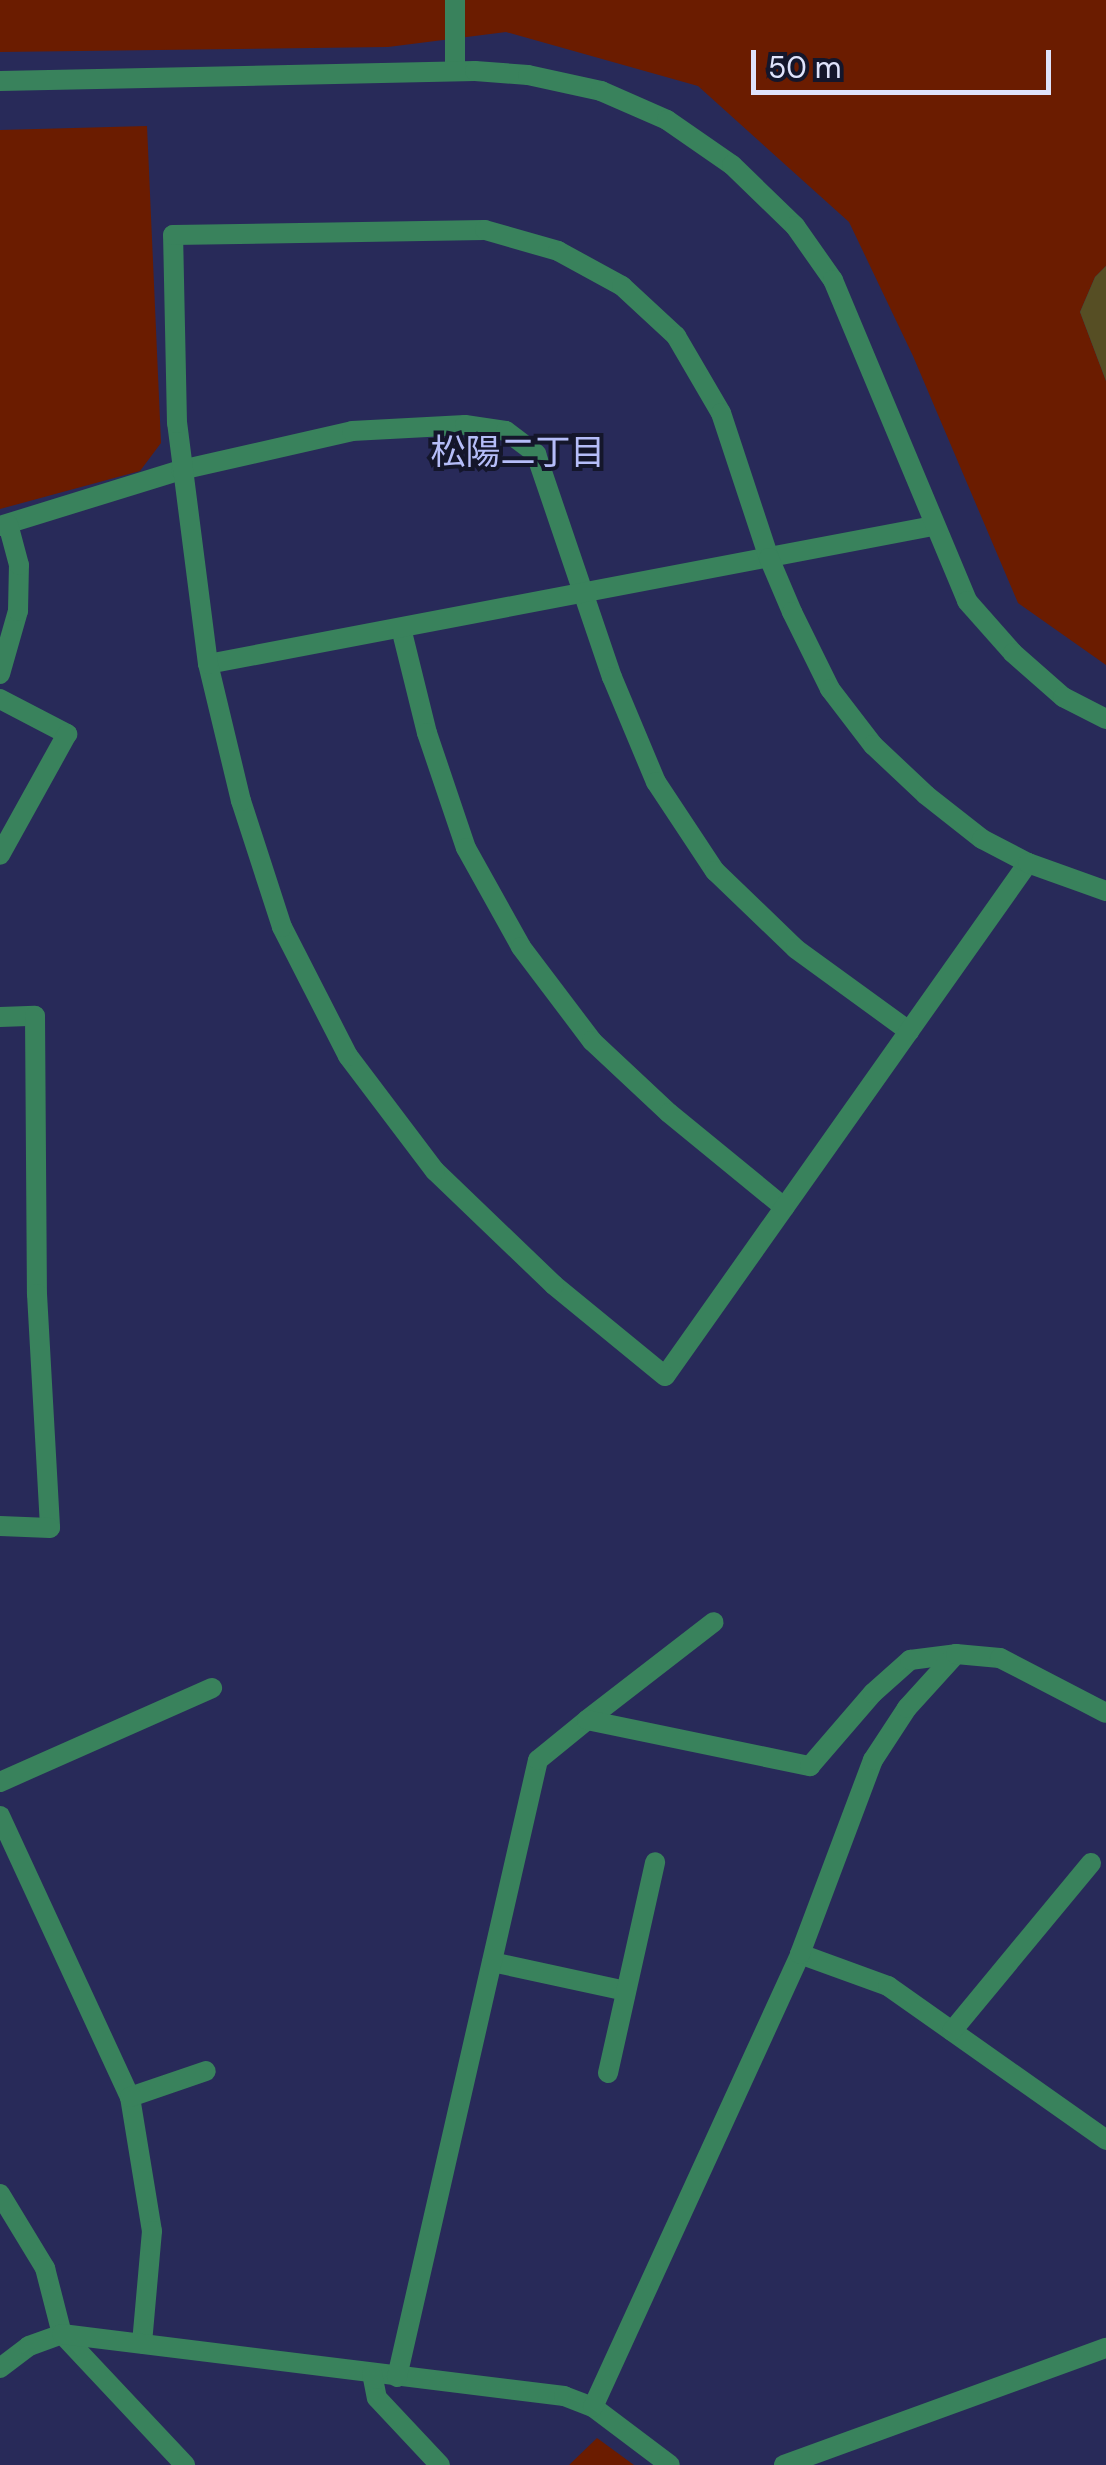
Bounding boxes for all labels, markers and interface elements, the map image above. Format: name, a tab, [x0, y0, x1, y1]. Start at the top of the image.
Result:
scale bar	[756, 30, 1056, 92]
text: 50 m	[768, 48, 842, 87]
district label: 松陽二丁目	[431, 431, 605, 473]

